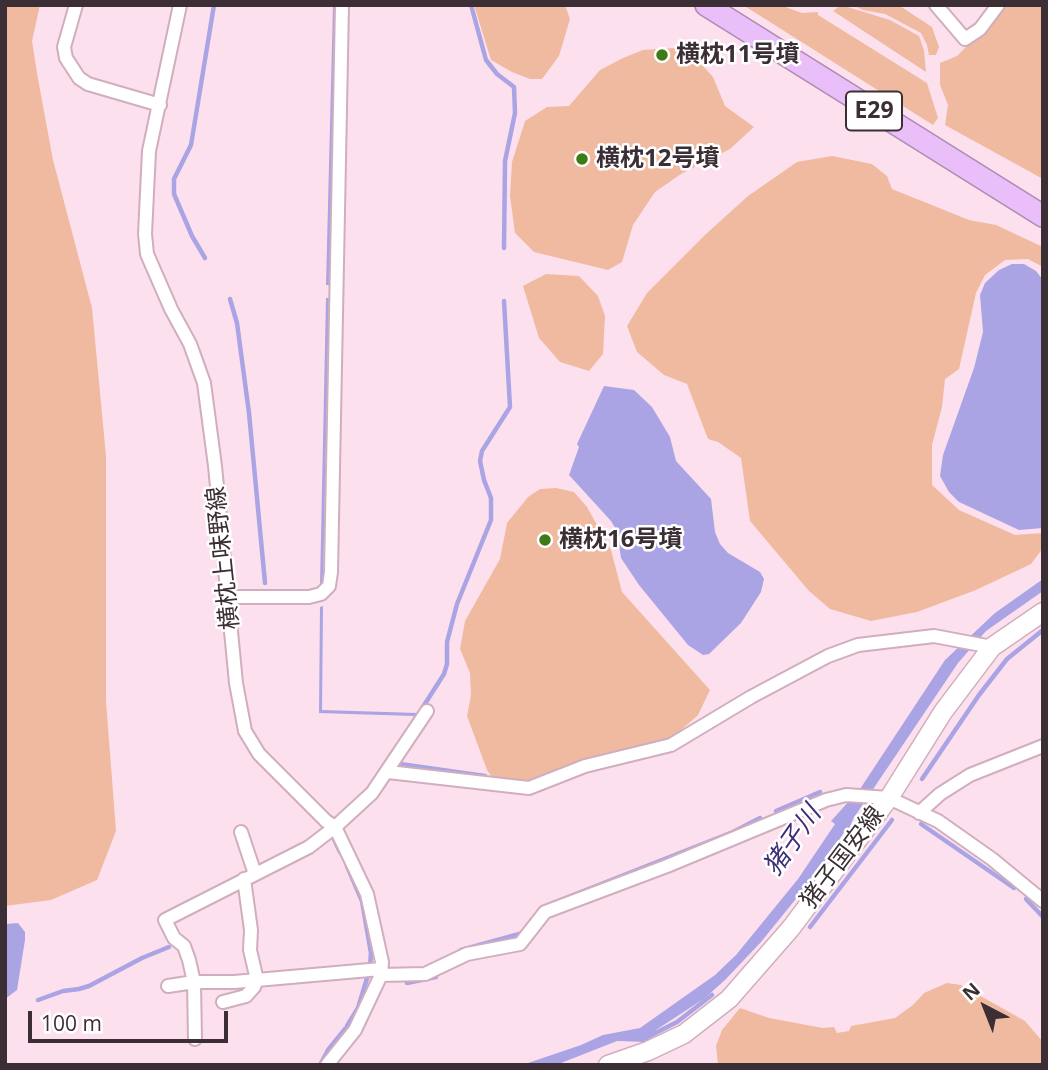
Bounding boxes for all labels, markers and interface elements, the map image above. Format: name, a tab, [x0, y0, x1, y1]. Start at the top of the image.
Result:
place label: 横枕11号墳	[676, 41, 799, 69]
marker: 横枕11号墳	[654, 47, 670, 63]
road number: E29	[846, 92, 902, 130]
place label: 横枕12号墳	[596, 145, 719, 173]
marker: 横枕12号墳	[574, 151, 590, 167]
street label: 横枕上味野線	[202, 485, 246, 631]
place label: 横枕16号墳	[559, 526, 682, 554]
marker: 横枕16号墳	[537, 532, 553, 548]
water label: 猪子川	[758, 800, 828, 882]
street label: 猪子国安線	[795, 801, 891, 915]
north arrow	[950, 972, 1020, 1042]
text: N	[957, 977, 985, 1006]
scale bar	[32, 996, 231, 1040]
text: 100 m	[41, 1009, 102, 1037]

